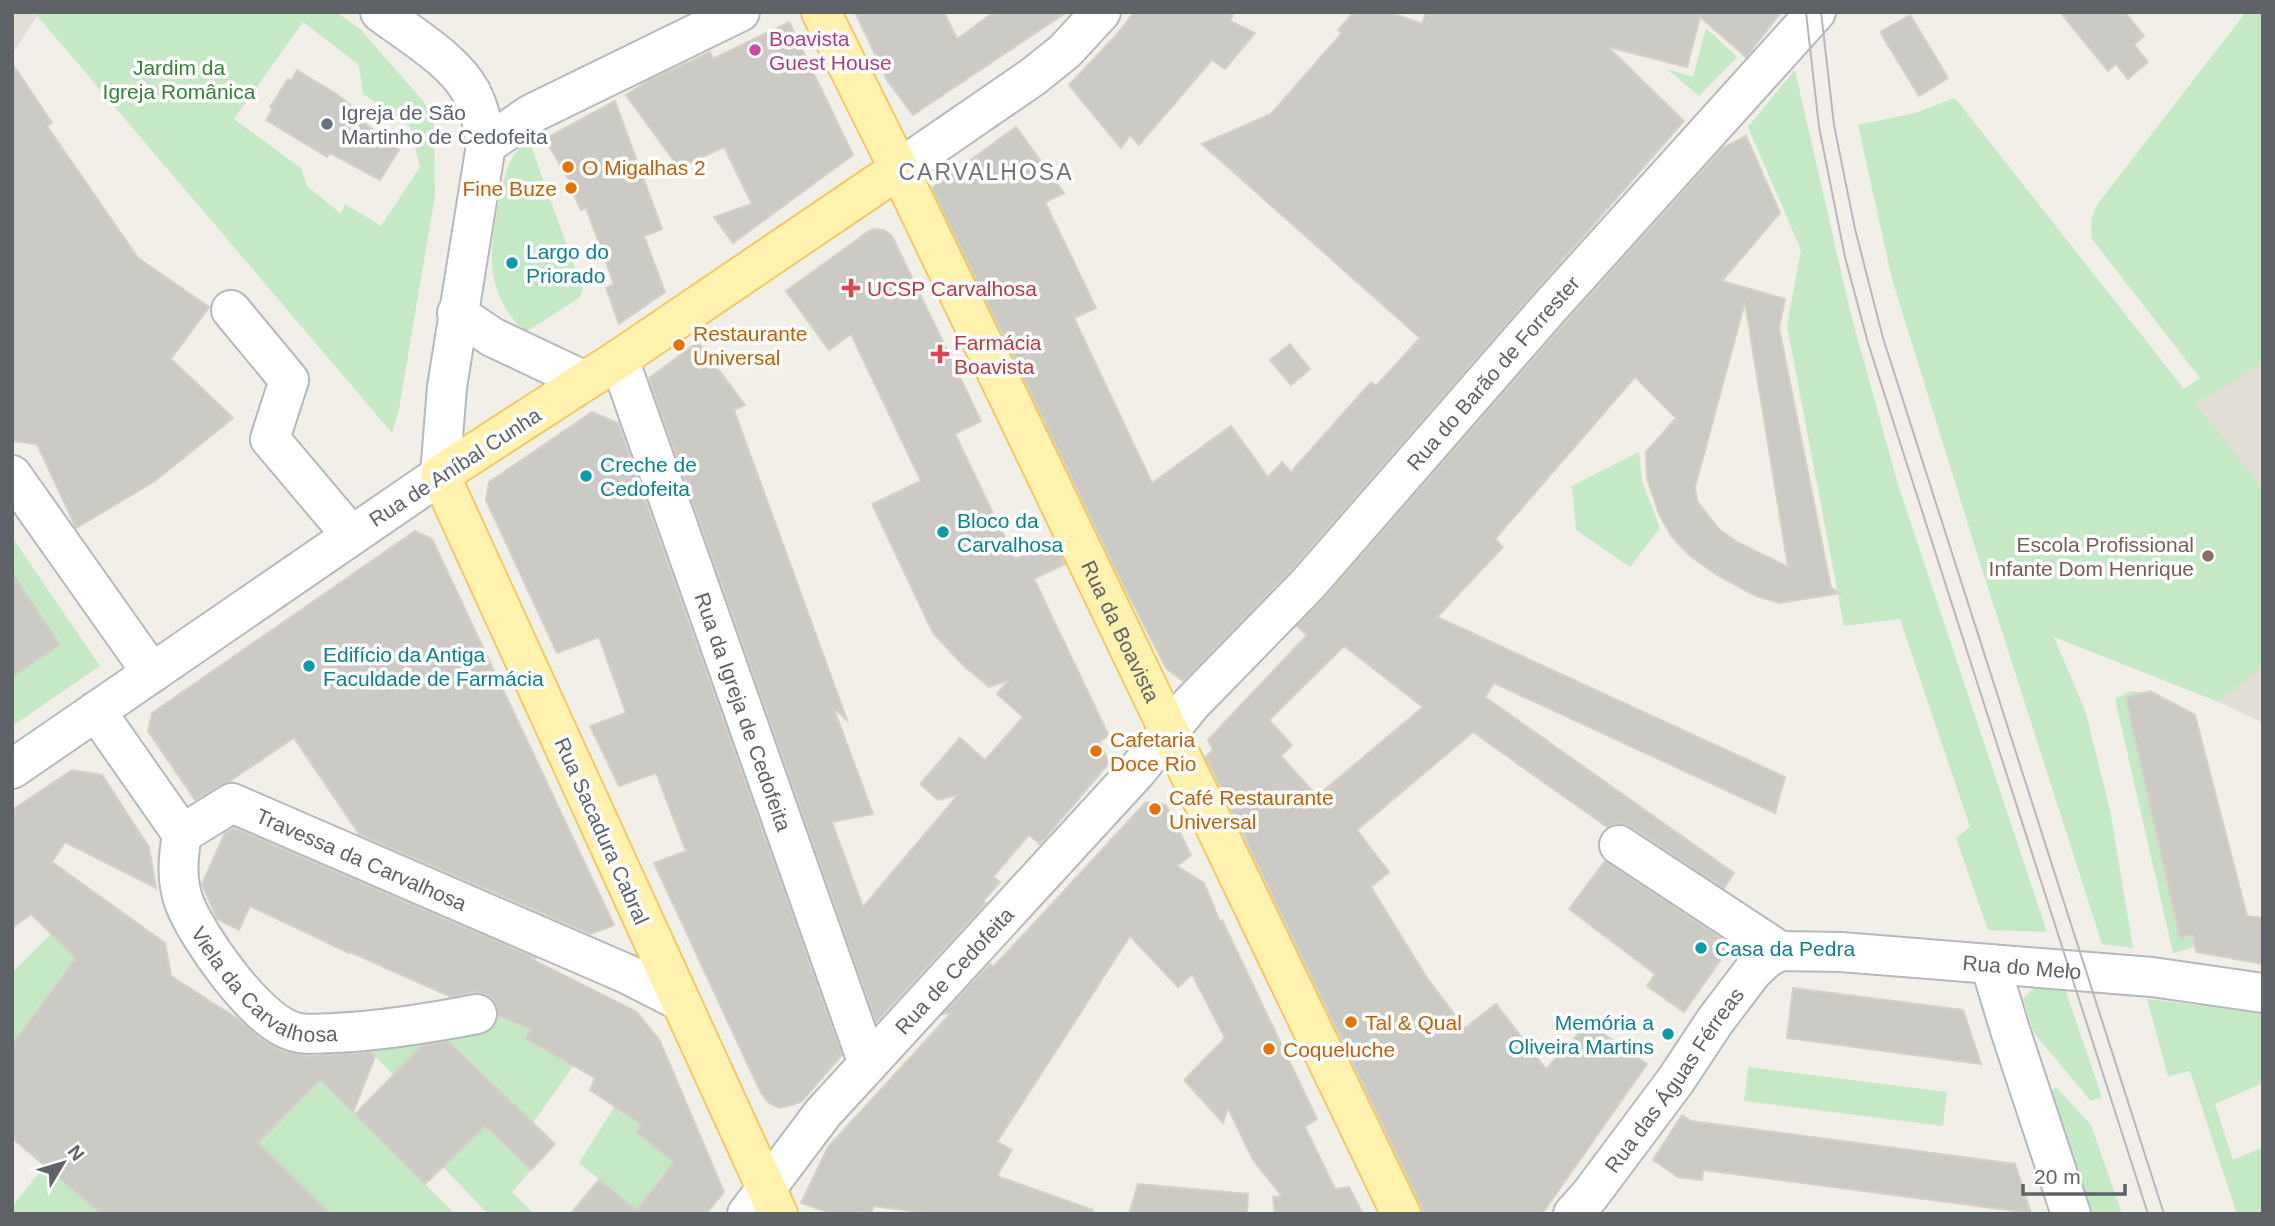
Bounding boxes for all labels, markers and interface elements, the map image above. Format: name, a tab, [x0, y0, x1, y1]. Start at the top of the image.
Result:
place label: Boavista Guest House	[769, 27, 892, 74]
marker: Boavista Guest House	[747, 42, 763, 58]
park label: Jardim da Igreja Românica	[103, 56, 256, 103]
place label: Igreja de São Martinho de Cedofeita	[341, 101, 548, 148]
marker: Igreja de São Martinho de Cedofeita	[319, 116, 335, 132]
place label: O Migalhas 2	[582, 156, 706, 179]
marker: O Migalhas 2	[560, 159, 576, 175]
district label: CARVALHOSA	[898, 159, 1074, 185]
place label: Fine Buze	[462, 177, 557, 200]
marker: Fine Buze	[563, 180, 579, 196]
place label: Largo do Priorado	[526, 240, 609, 287]
marker: Largo do Priorado	[504, 255, 520, 271]
street label: Rua do Barão de Forrester	[1402, 271, 1584, 474]
place label: UCSP Carvalhosa	[867, 277, 1037, 300]
marker: UCSP Carvalhosa	[841, 278, 861, 298]
place label: Restaurante Universal	[693, 322, 807, 369]
place label: Farmácia Boavista	[954, 331, 1042, 378]
marker: Restaurante Universal	[671, 337, 687, 353]
marker: Farmácia Boavista	[932, 346, 948, 362]
street label: Rua de Aníbal Cunha	[365, 403, 545, 531]
place label: Creche de Cedofeita	[600, 453, 697, 500]
marker: Creche de Cedofeita	[578, 468, 594, 484]
place label: Bloco da Carvalhosa	[957, 509, 1064, 556]
marker: Bloco da Carvalhosa	[935, 524, 951, 540]
place label: Escola Profissional Infante Dom Henrique	[1989, 533, 2194, 580]
marker: Escola Profissional Infante Dom Henrique	[2200, 548, 2216, 564]
street label: Rua da Boavista	[1077, 557, 1165, 706]
street label: Rua da Igreja de Cedofeita	[691, 589, 796, 834]
place label: Edifício da Antiga Faculdade de Farmácia	[323, 643, 544, 690]
marker: Edifício da Antiga Faculdade de Farmácia	[301, 658, 317, 674]
place label: Cafetaria Doce Rio	[1110, 728, 1196, 775]
street label: Rua Sacadura Cabral	[550, 734, 654, 928]
marker: Cafetaria Doce Rio	[1088, 743, 1104, 759]
place label: Café Restaurante Universal	[1169, 786, 1334, 833]
marker: Café Restaurante Universal	[1147, 801, 1163, 817]
street label: Travessa da Carvalhosa	[253, 803, 471, 915]
street label: Rua de Cedofeita	[890, 902, 1018, 1038]
street label: Viela da Carvalhosa	[187, 922, 338, 1045]
place label: Casa da Pedra	[1715, 937, 1855, 960]
marker: Casa da Pedra	[1693, 940, 1709, 956]
street label: Rua do Melo	[1962, 950, 2082, 983]
street label: Rua das Águas Férreas	[1600, 983, 1748, 1177]
place label: Tal & Qual	[1365, 1011, 1462, 1034]
place label: Memória a Oliveira Martins	[1508, 1011, 1654, 1058]
marker: Tal & Qual	[1343, 1014, 1359, 1030]
marker: Memória a Oliveira Martins	[1660, 1026, 1676, 1042]
place label: Coqueluche	[1283, 1038, 1395, 1061]
marker: Coqueluche	[1261, 1041, 1277, 1057]
north arrow	[28, 1128, 98, 1198]
text: N	[64, 1141, 89, 1165]
scale bar	[2023, 1152, 2124, 1196]
text: 20 m	[2034, 1165, 2081, 1188]

